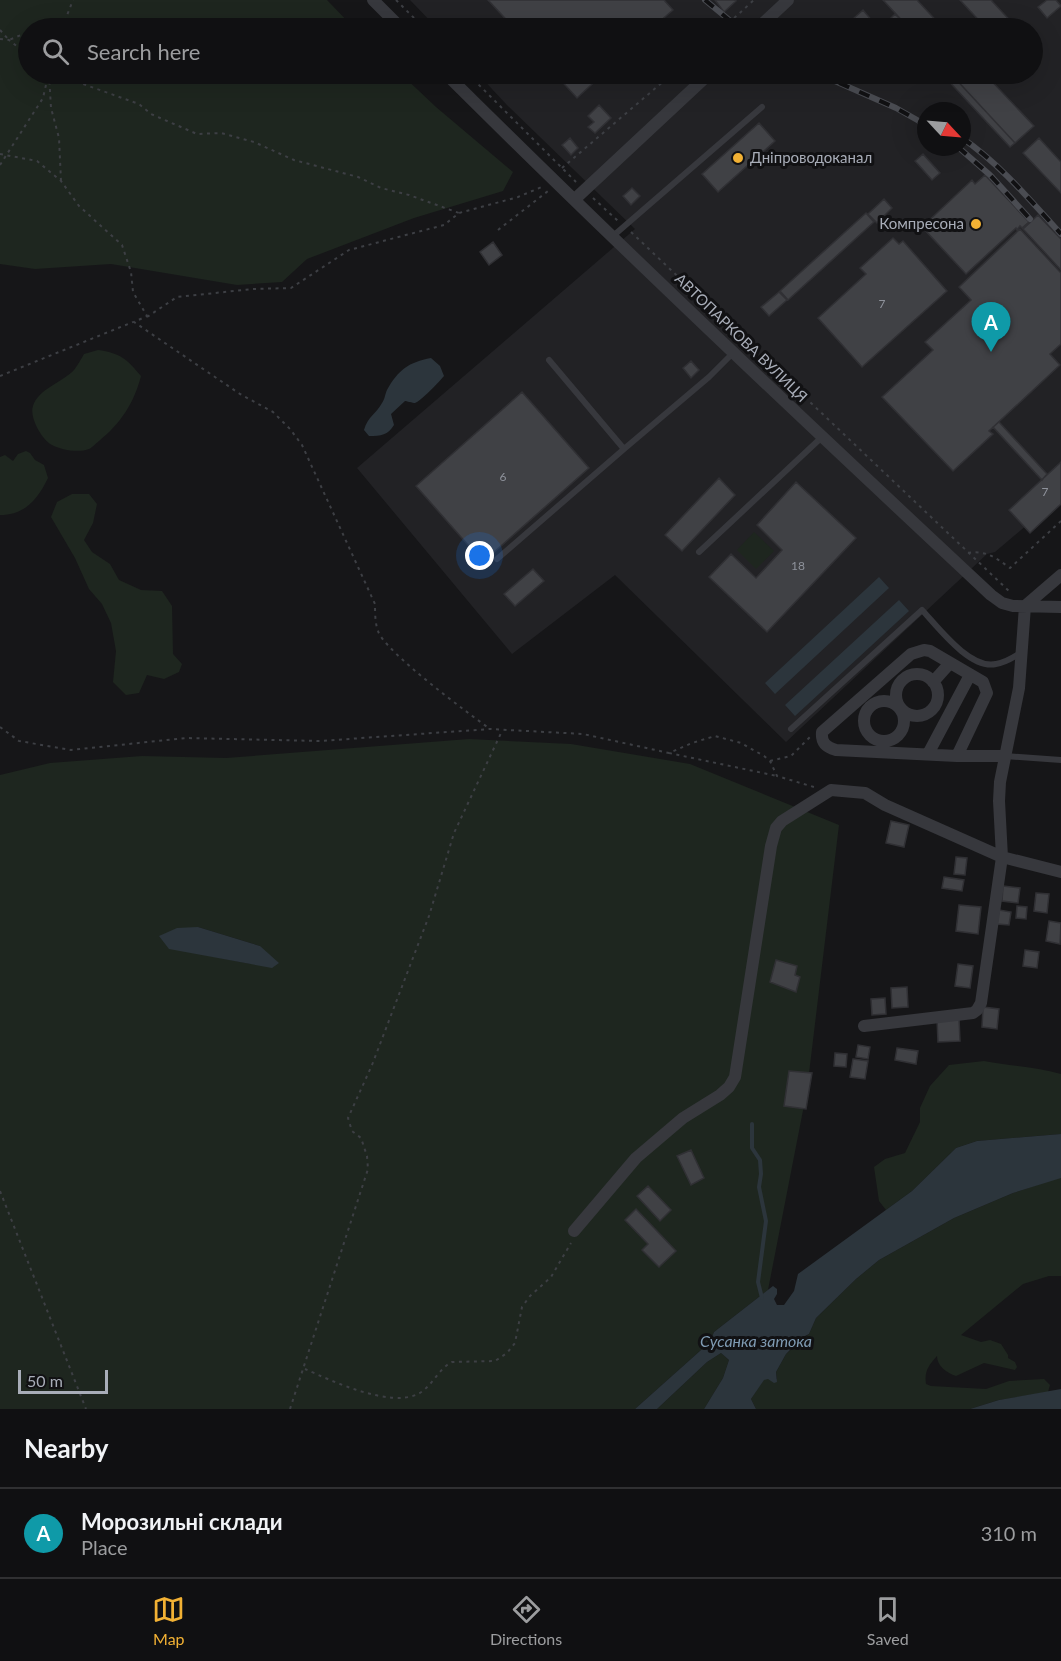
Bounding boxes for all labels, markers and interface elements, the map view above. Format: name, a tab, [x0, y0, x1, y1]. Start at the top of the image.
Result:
search box	[18, 18, 1043, 84]
icon: search	[39, 35, 72, 68]
text: Search here	[87, 38, 200, 65]
north arrow	[917, 102, 971, 156]
place label: Дніпроводоканал	[750, 148, 872, 166]
marker: Дніпроводоканал	[731, 151, 745, 165]
place label: Компресона	[879, 214, 964, 232]
marker: Компресона	[969, 217, 983, 231]
street label: АВТОПАРКОВА ВУЛИЦЯ	[672, 269, 812, 405]
house number: 7	[879, 296, 886, 311]
pin: A	[972, 302, 1010, 352]
house number: 6	[500, 469, 507, 484]
house number: 7	[1042, 484, 1049, 499]
your location	[465, 541, 494, 570]
house number: 18	[791, 558, 805, 573]
water label: Сусанка затока	[700, 1331, 812, 1350]
scale bar	[18, 1367, 108, 1394]
text: 50 m	[27, 1371, 63, 1390]
text: Nearby	[24, 1432, 109, 1464]
text: Морозильні склади	[81, 1508, 283, 1535]
text: A	[37, 1521, 50, 1545]
text: 310 m	[981, 1521, 1037, 1545]
text: Place	[81, 1535, 128, 1559]
tab: Map	[152, 1593, 185, 1648]
tab: Directions	[490, 1593, 562, 1648]
tab: Saved	[867, 1593, 909, 1648]

